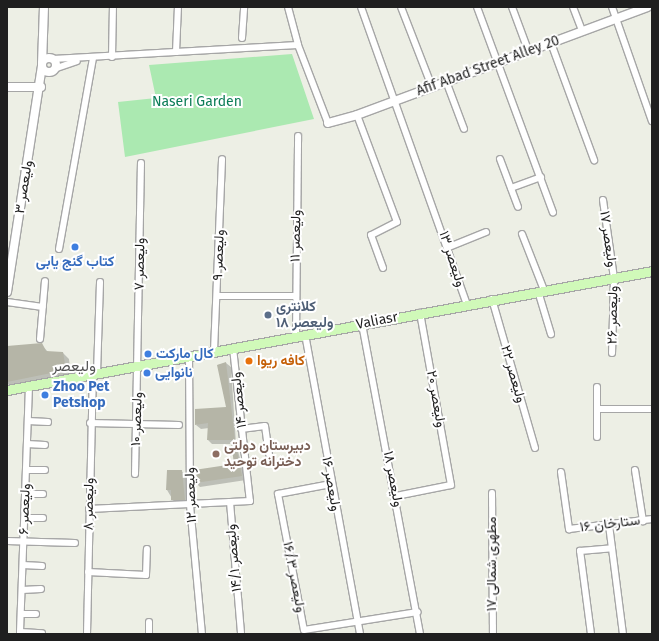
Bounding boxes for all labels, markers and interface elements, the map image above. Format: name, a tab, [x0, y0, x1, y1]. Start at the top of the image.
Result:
street label: Afif Abad Street Alley 20	[414, 32, 562, 100]
park label: Naseri Garden	[152, 94, 242, 110]
street label: ۳ ولیعصر	[12, 159, 36, 215]
street label: ۱۱ ولیعصر	[287, 210, 305, 262]
street label: ۱۷ ولیعصر	[596, 210, 620, 268]
street label: ۹ ولیعصر	[210, 229, 228, 281]
street label: ۱۳ ولیعصر	[435, 229, 469, 289]
street label: ۷ ولیعصر	[131, 237, 149, 291]
marker: کتاب گنج یابی	[70, 242, 80, 252]
place label: کتاب گنج یابی	[36, 254, 114, 270]
street label: ۲۶ ولیعصر	[604, 286, 622, 344]
place label: کلانتری ۱۸ ولیعصر	[276, 299, 334, 332]
street label: Valiasr	[355, 309, 399, 333]
marker: کلانتری ۱۸ ولیعصر	[263, 310, 273, 320]
street label: ۲۲ ولیعصر	[497, 343, 529, 405]
place label: کال مارکت	[156, 346, 214, 362]
marker: کال مارکت	[143, 349, 153, 359]
place label: کافه ریوا	[257, 353, 305, 369]
marker: کافه ریوا	[244, 356, 254, 366]
district label: ولیعصر	[52, 358, 96, 376]
place label: نانوایی	[155, 365, 193, 381]
marker: نانوایی	[142, 368, 152, 378]
street label: ۲۰ ولیعصر	[423, 369, 449, 429]
street label: ۱۴ ولیعصر	[228, 371, 250, 429]
place label: Zhoo Pet Petshop	[53, 379, 109, 412]
marker: Zhoo Pet Petshop	[40, 390, 50, 400]
street label: ۱۰ ولیعصر	[128, 392, 146, 446]
place label: دبیرستان دولتی دخترانه توحید	[224, 438, 311, 470]
marker: دبیرستان دولتی دخترانه توحید	[211, 449, 221, 459]
street label: ۱۸ ولیعصر	[379, 450, 407, 508]
street label: ۱۶ ولیعصر	[318, 455, 344, 513]
street label: ۱۲ ولیعصر	[182, 467, 200, 523]
street label: ۸ ولیعصر	[80, 477, 98, 531]
street label: ۶ ولیعصر	[16, 483, 34, 535]
street label: ۱۶ ستارخان	[579, 512, 641, 536]
street label: ۱۷ مطهری شمالی	[484, 517, 500, 611]
street label: ۱۴/۱ ولیعصر	[223, 523, 245, 593]
street label: ۱۶/۳ ولیعصر	[279, 540, 309, 614]

